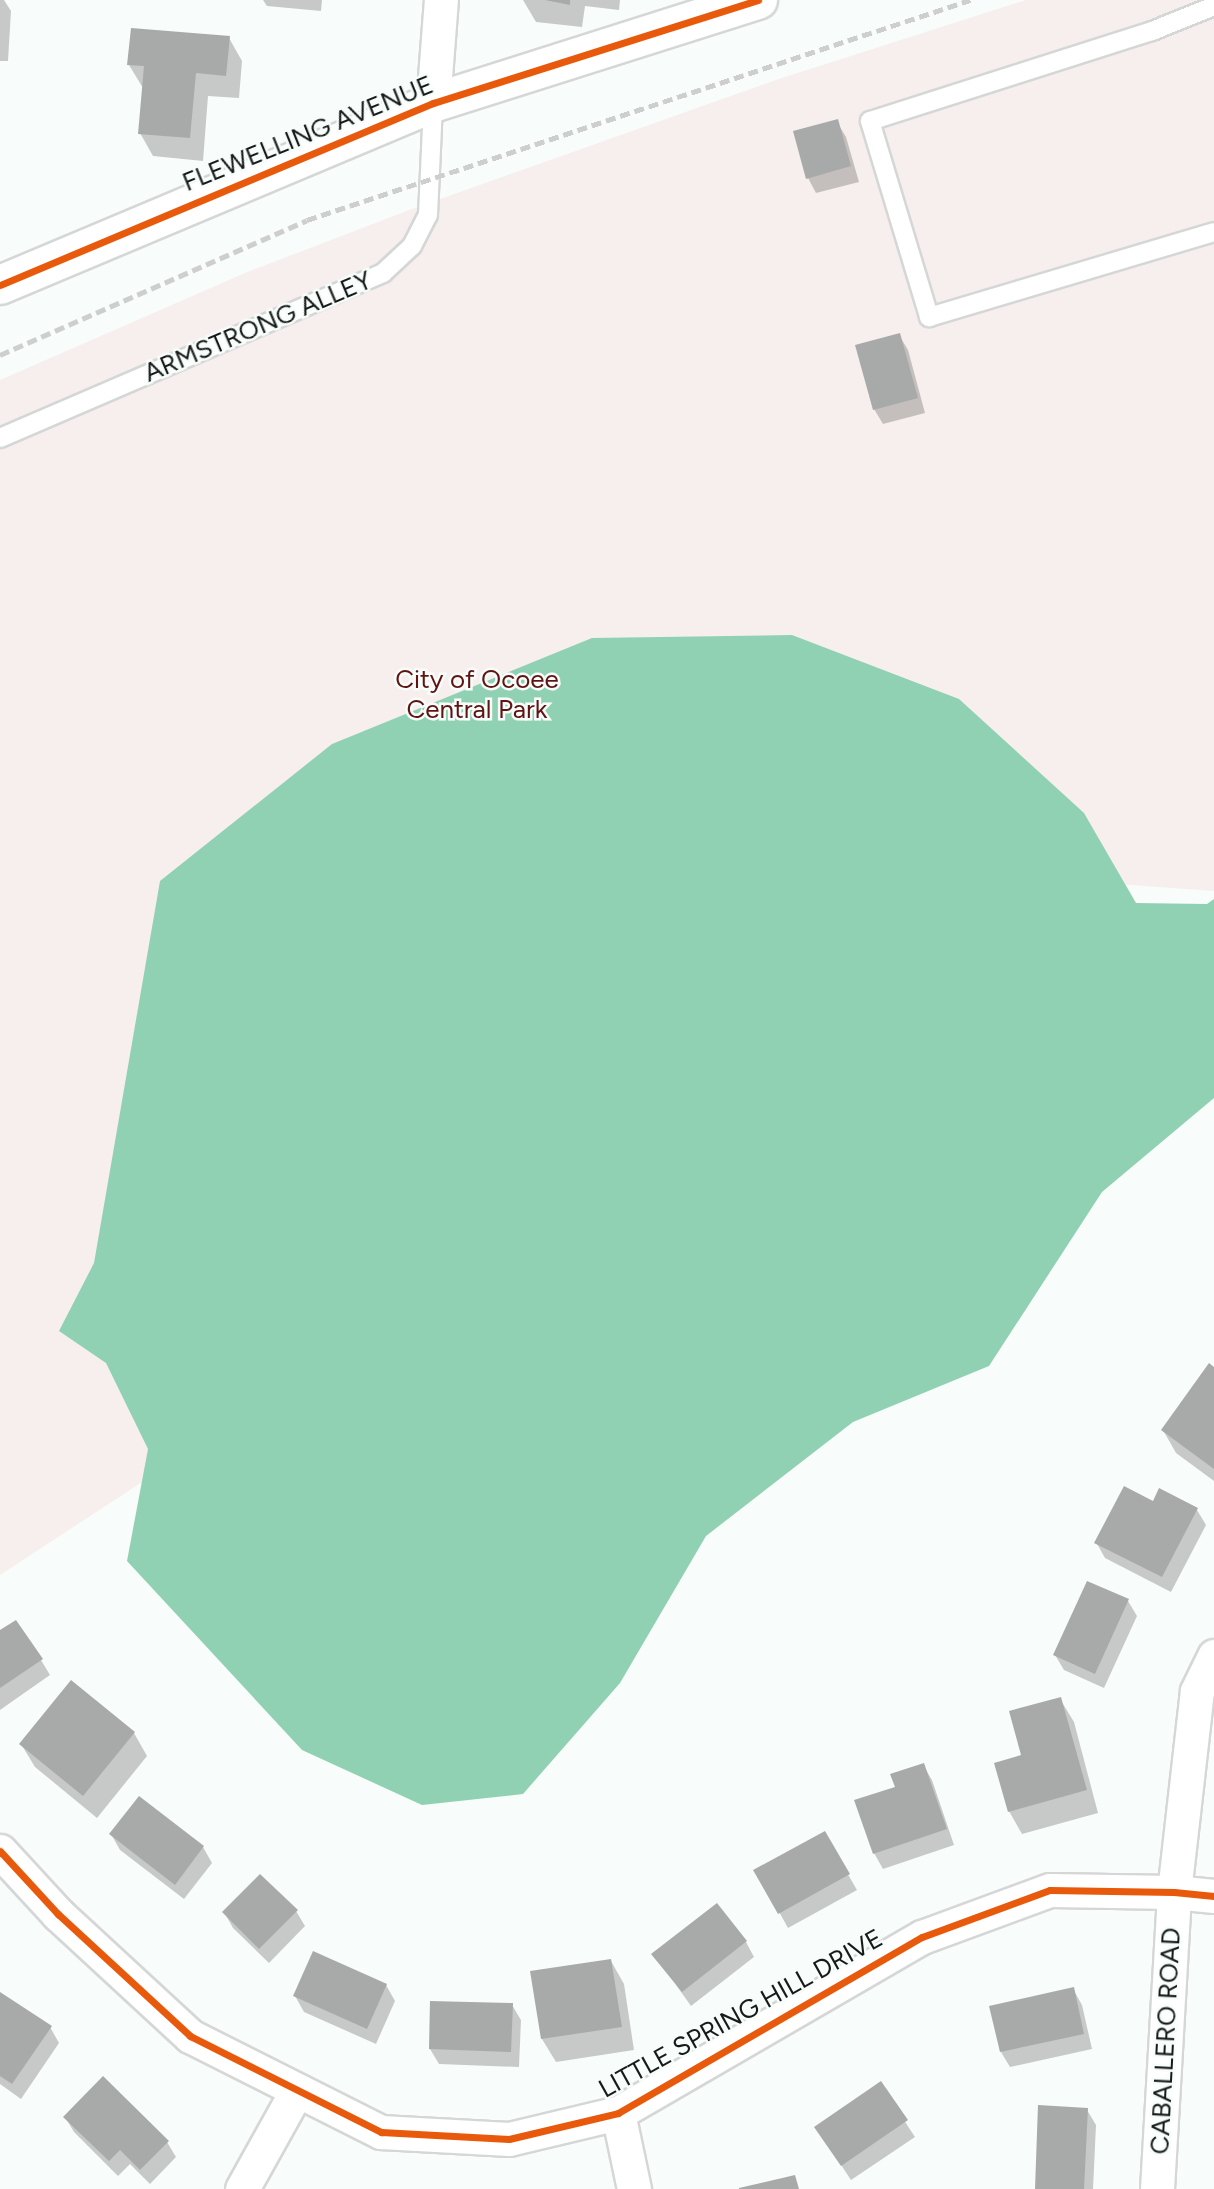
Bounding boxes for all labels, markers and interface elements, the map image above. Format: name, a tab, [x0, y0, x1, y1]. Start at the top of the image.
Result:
street label: FLEWELLING AVENUE	[178, 69, 438, 199]
street label: ARMSTRONG ALLEY	[139, 265, 377, 389]
park label: City of Ocoee Central Park	[395, 664, 559, 726]
street label: LITTLE SPRING HILL DRIVE	[594, 1923, 888, 2105]
street label: CABALLERO ROAD	[1144, 1927, 1188, 2155]

